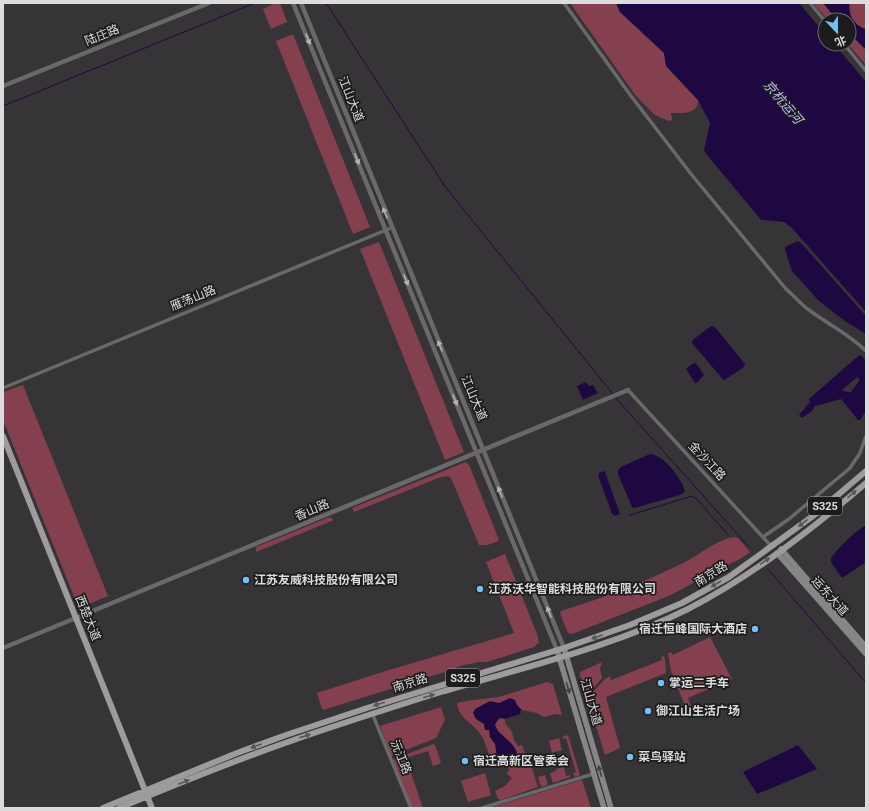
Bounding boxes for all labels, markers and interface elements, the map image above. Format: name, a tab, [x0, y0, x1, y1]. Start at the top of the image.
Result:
north arrow	[817, 12, 857, 52]
street label: 陆庄路	[83, 22, 121, 48]
text: 北	[833, 33, 848, 49]
one-way arrow	[305, 34, 311, 46]
street label: 江山大道	[336, 74, 366, 124]
water label: 京杭运河	[761, 77, 807, 129]
one-way arrow	[354, 154, 360, 165]
one-way arrow	[382, 207, 388, 218]
one-way arrow	[403, 274, 409, 286]
street label: 雁荡山路	[168, 283, 218, 313]
one-way arrow	[437, 340, 443, 351]
street label: 江山大道	[458, 373, 490, 423]
one-way arrow	[452, 395, 458, 406]
street label: 金沙江路	[686, 439, 728, 483]
one-way arrow	[497, 485, 503, 497]
one-way arrow	[847, 490, 858, 499]
street label: 香山路	[293, 497, 331, 523]
road number: S325	[808, 497, 842, 515]
one-way arrow	[798, 518, 809, 527]
one-way arrow	[760, 557, 771, 565]
street label: 南京路	[692, 559, 730, 589]
place label: 江苏友威科技股份有限公司	[254, 573, 398, 587]
street label: 运东大道	[809, 573, 851, 619]
marker: 江苏友威科技股份有限公司	[241, 575, 251, 585]
one-way arrow	[710, 581, 722, 588]
place label: 江苏沃华智能科技股份有限公司	[488, 582, 656, 596]
marker: 江苏沃华智能科技股份有限公司	[475, 584, 485, 594]
street label: 西楚大道	[73, 593, 103, 643]
one-way arrow	[546, 607, 552, 618]
place label: 宿迁恒峰国际大酒店	[639, 622, 747, 636]
marker: 宿迁恒峰国际大酒店	[750, 624, 760, 634]
one-way arrow	[591, 634, 603, 640]
road number: S325	[446, 669, 480, 687]
street label: 南京路	[391, 671, 429, 695]
place label: 掌运二手车	[669, 676, 729, 690]
street label: 江山大道	[578, 677, 604, 727]
marker: 掌运二手车	[656, 678, 666, 688]
one-way arrow	[565, 682, 571, 694]
one-way arrow	[423, 693, 435, 699]
one-way arrow	[373, 701, 385, 707]
place label: 御江山生活广场	[656, 704, 740, 718]
marker: 御江山生活广场	[643, 706, 653, 716]
one-way arrow	[300, 733, 312, 739]
street label: 沅江路	[388, 738, 414, 776]
one-way arrow	[250, 744, 262, 750]
place label: 菜鸟驿站	[638, 750, 686, 764]
marker: 菜鸟驿站	[625, 752, 635, 762]
place label: 宿迁高新区管委会	[473, 754, 569, 768]
marker: 宿迁高新区管委会	[460, 756, 470, 766]
one-way arrow	[597, 764, 603, 776]
one-way arrow	[178, 778, 190, 784]

